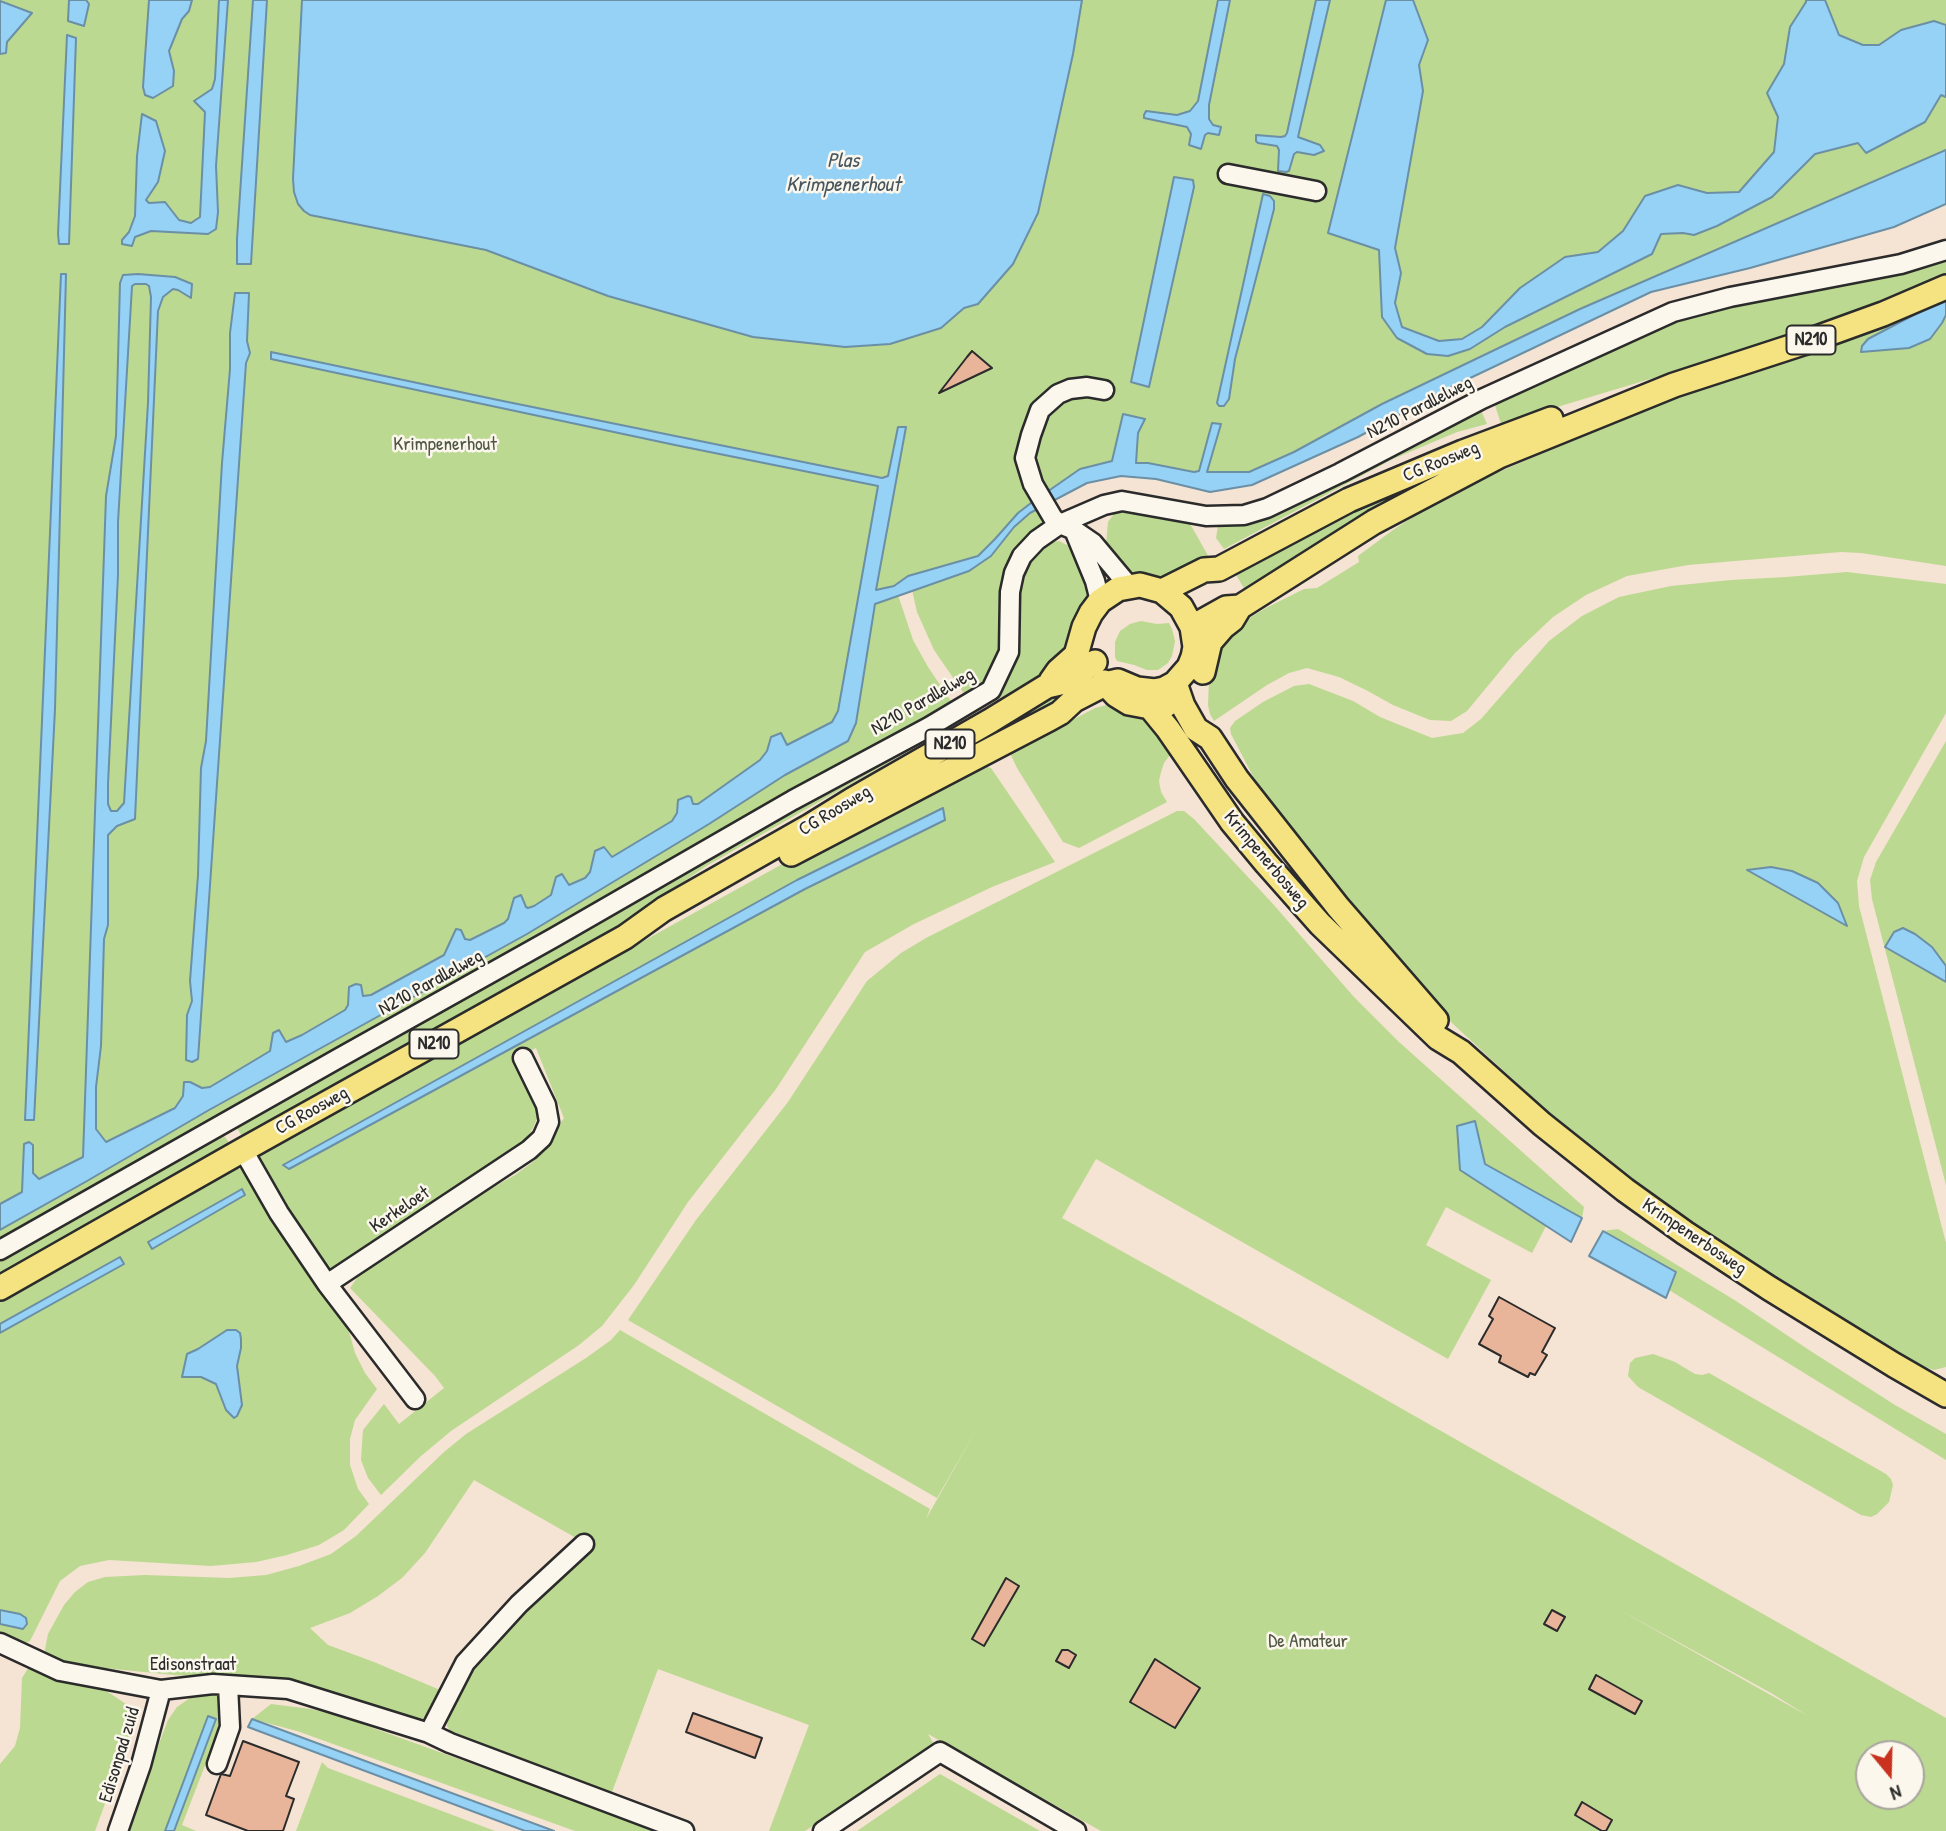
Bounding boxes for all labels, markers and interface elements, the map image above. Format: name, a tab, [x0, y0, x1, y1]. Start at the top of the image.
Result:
water label: Plas Krimpenerhout	[786, 148, 900, 198]
road number: N210	[1786, 326, 1836, 354]
street label: N210 Parallelweg	[1363, 372, 1477, 444]
park label: Krimpenerhout	[393, 434, 497, 456]
street label: CG Roosweg	[1400, 436, 1482, 488]
street label: N210 Parallelweg	[867, 663, 979, 741]
road number: N210	[926, 730, 974, 758]
street label: CG Roosweg	[795, 781, 875, 841]
street label: Krimpenerbosweg	[1218, 806, 1314, 914]
street label: N210 Parallelweg	[375, 945, 487, 1021]
road number: N210	[410, 1030, 458, 1058]
street label: CG Roosweg	[272, 1082, 352, 1140]
street label: Kerkeloet	[366, 1182, 434, 1238]
street label: Krimpenerbosweg	[1637, 1194, 1751, 1280]
park label: De Amateur	[1268, 1631, 1348, 1653]
street label: Edisonstraat	[150, 1654, 236, 1676]
street label: Edisonpad zuid	[95, 1705, 145, 1805]
north arrow	[1855, 1740, 1925, 1810]
text: N	[1887, 1779, 1905, 1807]

